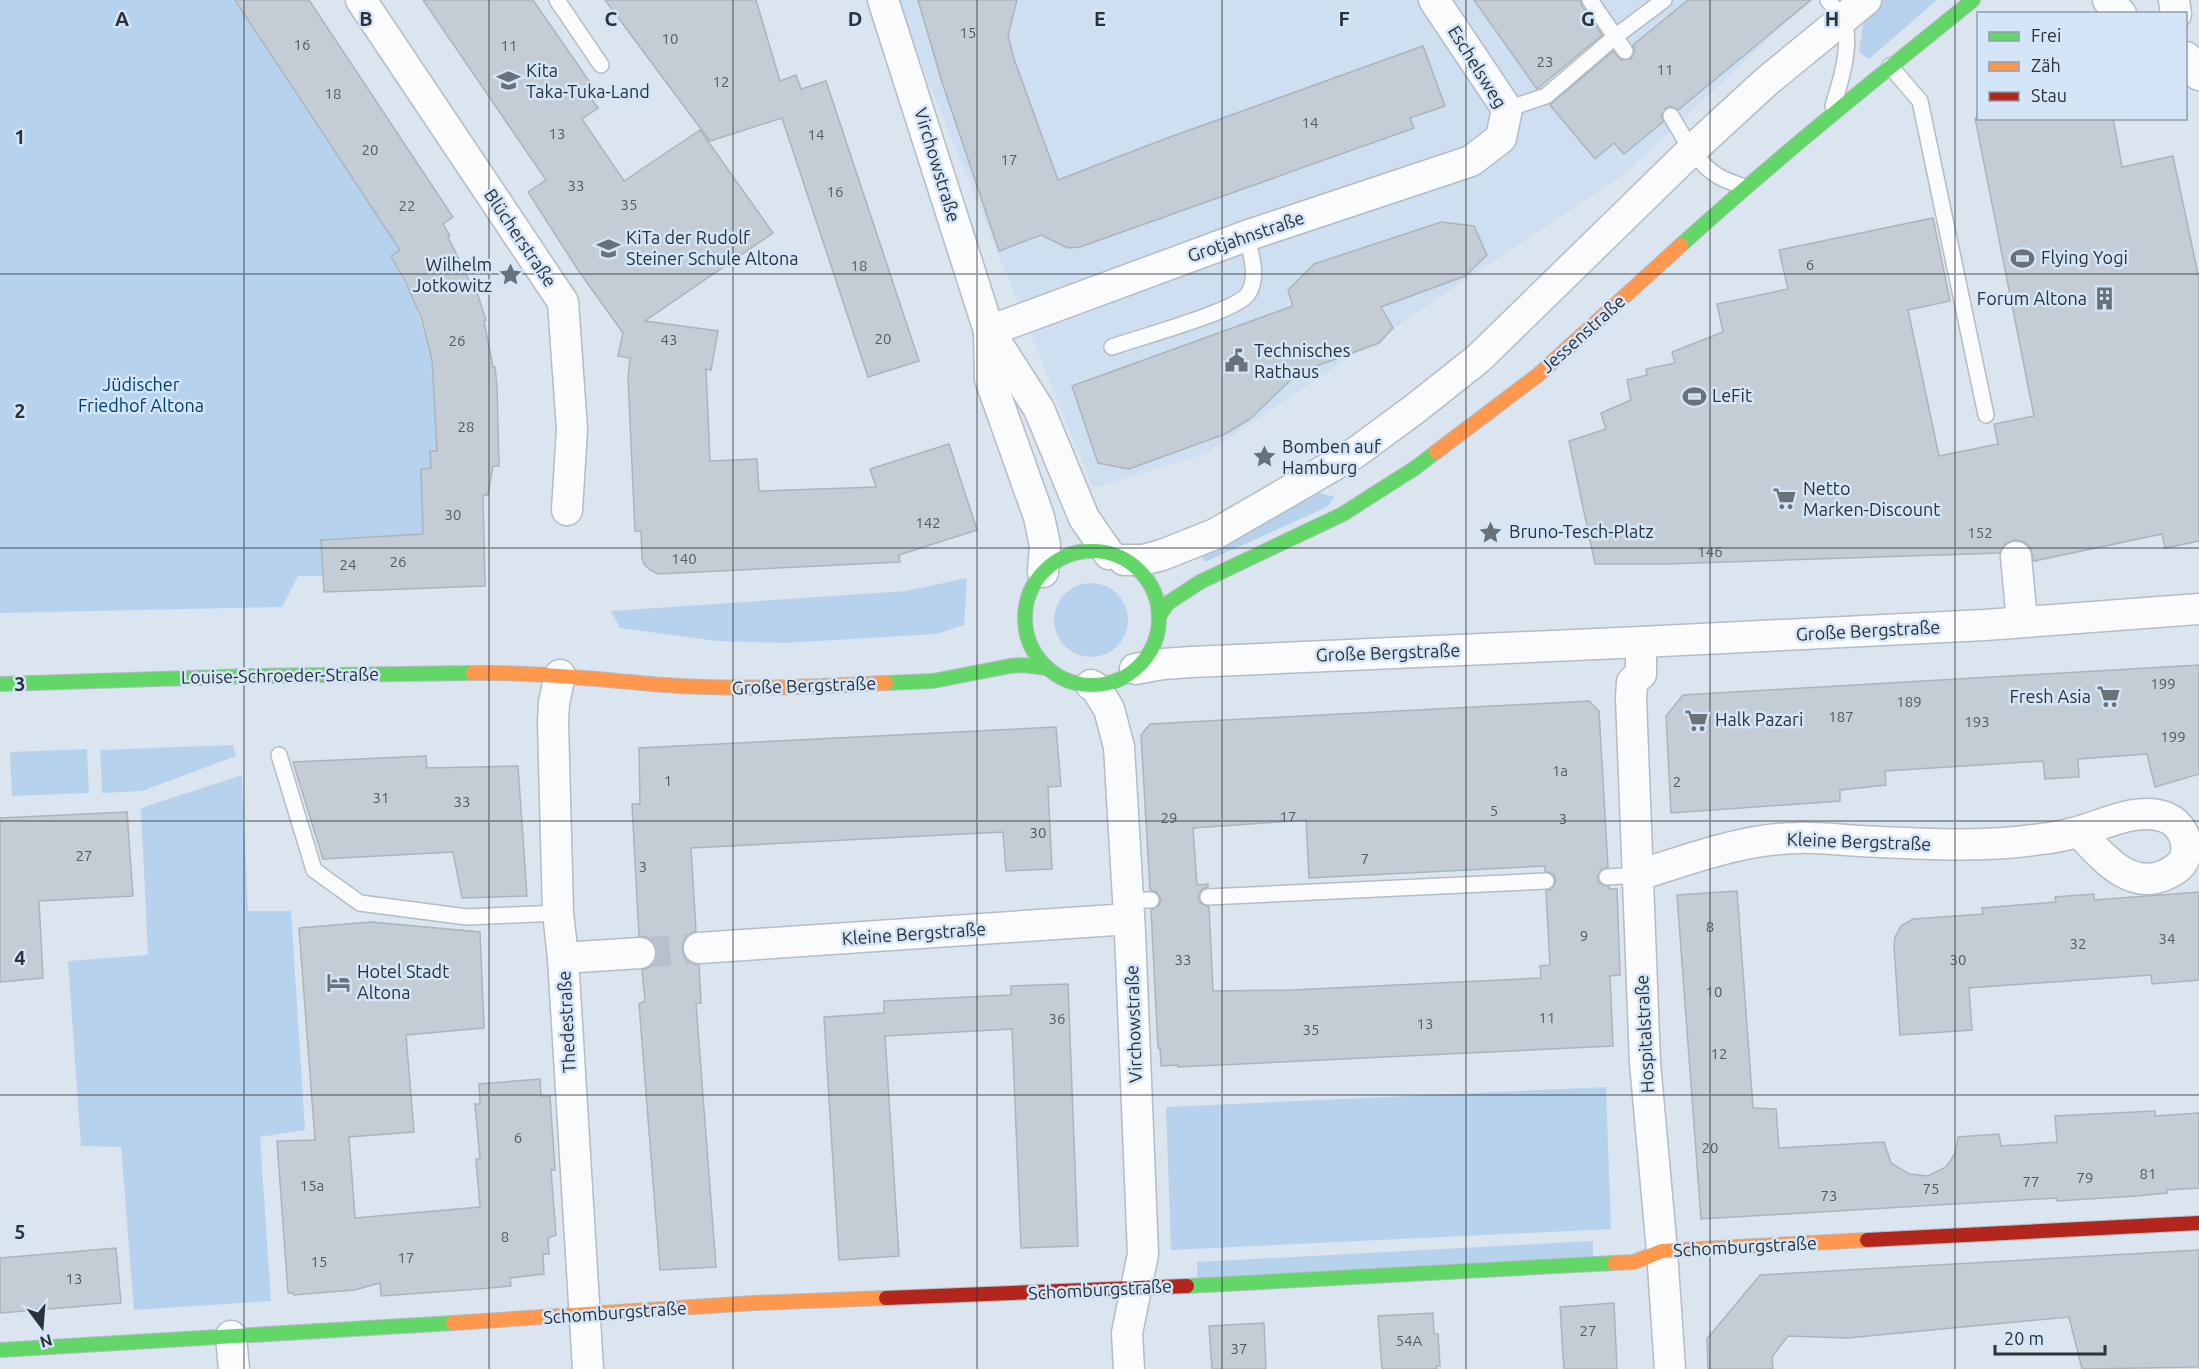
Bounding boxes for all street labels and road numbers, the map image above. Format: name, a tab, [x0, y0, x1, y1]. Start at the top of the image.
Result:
street label: Eschelsweg	[1445, 22, 1511, 111]
street label: Virchowstraße	[911, 105, 965, 224]
street label: Blücherstraße	[481, 185, 561, 290]
street label: Grotjahnstraße	[1185, 207, 1307, 265]
street label: Jessenstraße	[1536, 290, 1629, 376]
street label: Große Bergstraße	[1795, 616, 1941, 644]
street label: Große Bergstraße	[1315, 639, 1460, 665]
street label: Louise-Schroeder-Straße	[181, 663, 379, 687]
street label: Große Bergstraße	[731, 672, 876, 698]
street label: Kleine Bergstraße	[1786, 828, 1932, 854]
street label: Kleine Bergstraße	[841, 918, 987, 948]
street label: Virchowstraße	[1121, 965, 1145, 1083]
street label: Thedestraße	[553, 970, 579, 1074]
street label: Hospitalstraße	[1631, 974, 1657, 1094]
street label: Schomburgstraße	[1673, 1232, 1817, 1260]
street label: Schomburgstraße	[1028, 1275, 1172, 1303]
street label: Schomburgstraße	[542, 1297, 687, 1327]

